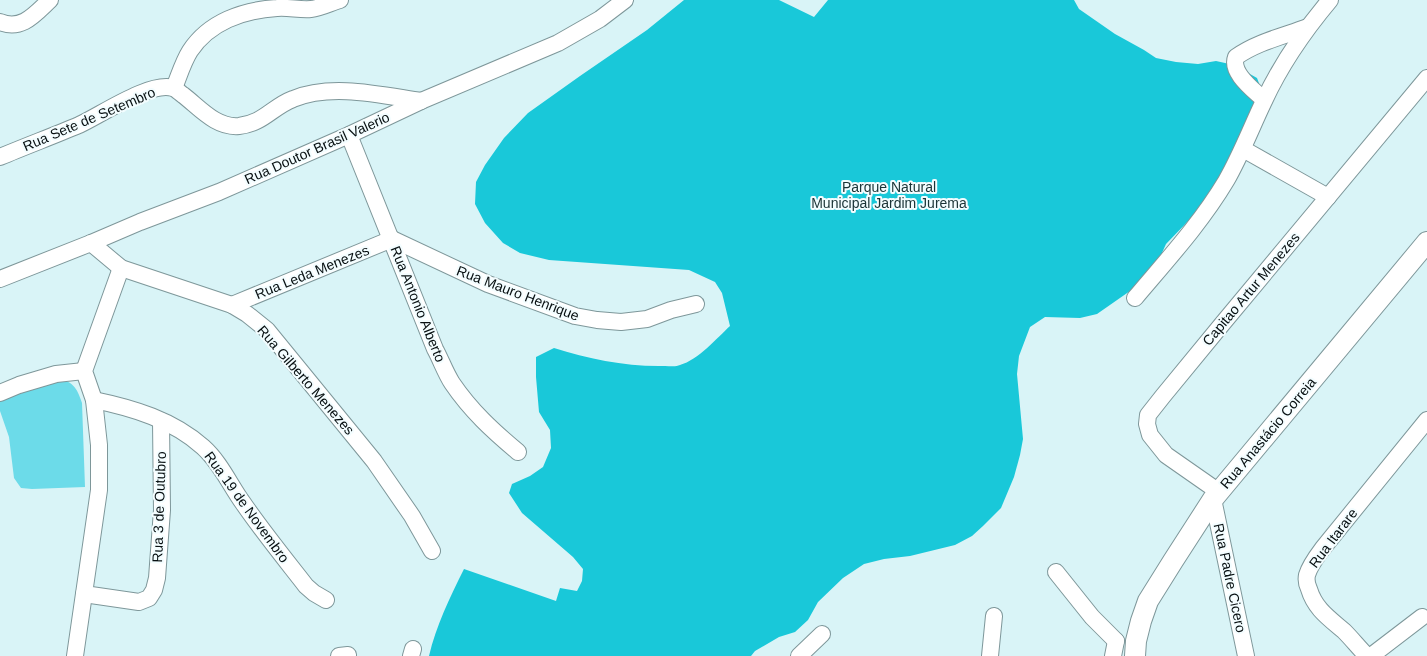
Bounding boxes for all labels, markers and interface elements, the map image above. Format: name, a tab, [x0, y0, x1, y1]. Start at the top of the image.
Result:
street label: Rua Sete de Setembro	[20, 84, 158, 154]
street label: Rua Doutor Brasil Valerio	[242, 109, 392, 187]
park label: Parque Natural Municipal Jardim Jurema	[811, 179, 967, 211]
street label: Capitao Artur Menezes	[1199, 229, 1303, 349]
street label: Rua Leda Menezes	[253, 242, 371, 302]
street label: Rua Antonio Alberto	[387, 244, 449, 365]
street label: Rua Mauro Henrique	[454, 262, 582, 324]
street label: Rua Gilberto Menezes	[254, 322, 358, 438]
street label: Rua Anastácio Correia	[1217, 374, 1319, 492]
street label: Rua 19 de Novembro	[201, 448, 293, 566]
street label: Rua 3 de Outubro	[149, 451, 169, 563]
street label: Rua Itarare	[1306, 505, 1361, 571]
street label: Rua Padre Cicero	[1211, 522, 1249, 634]

